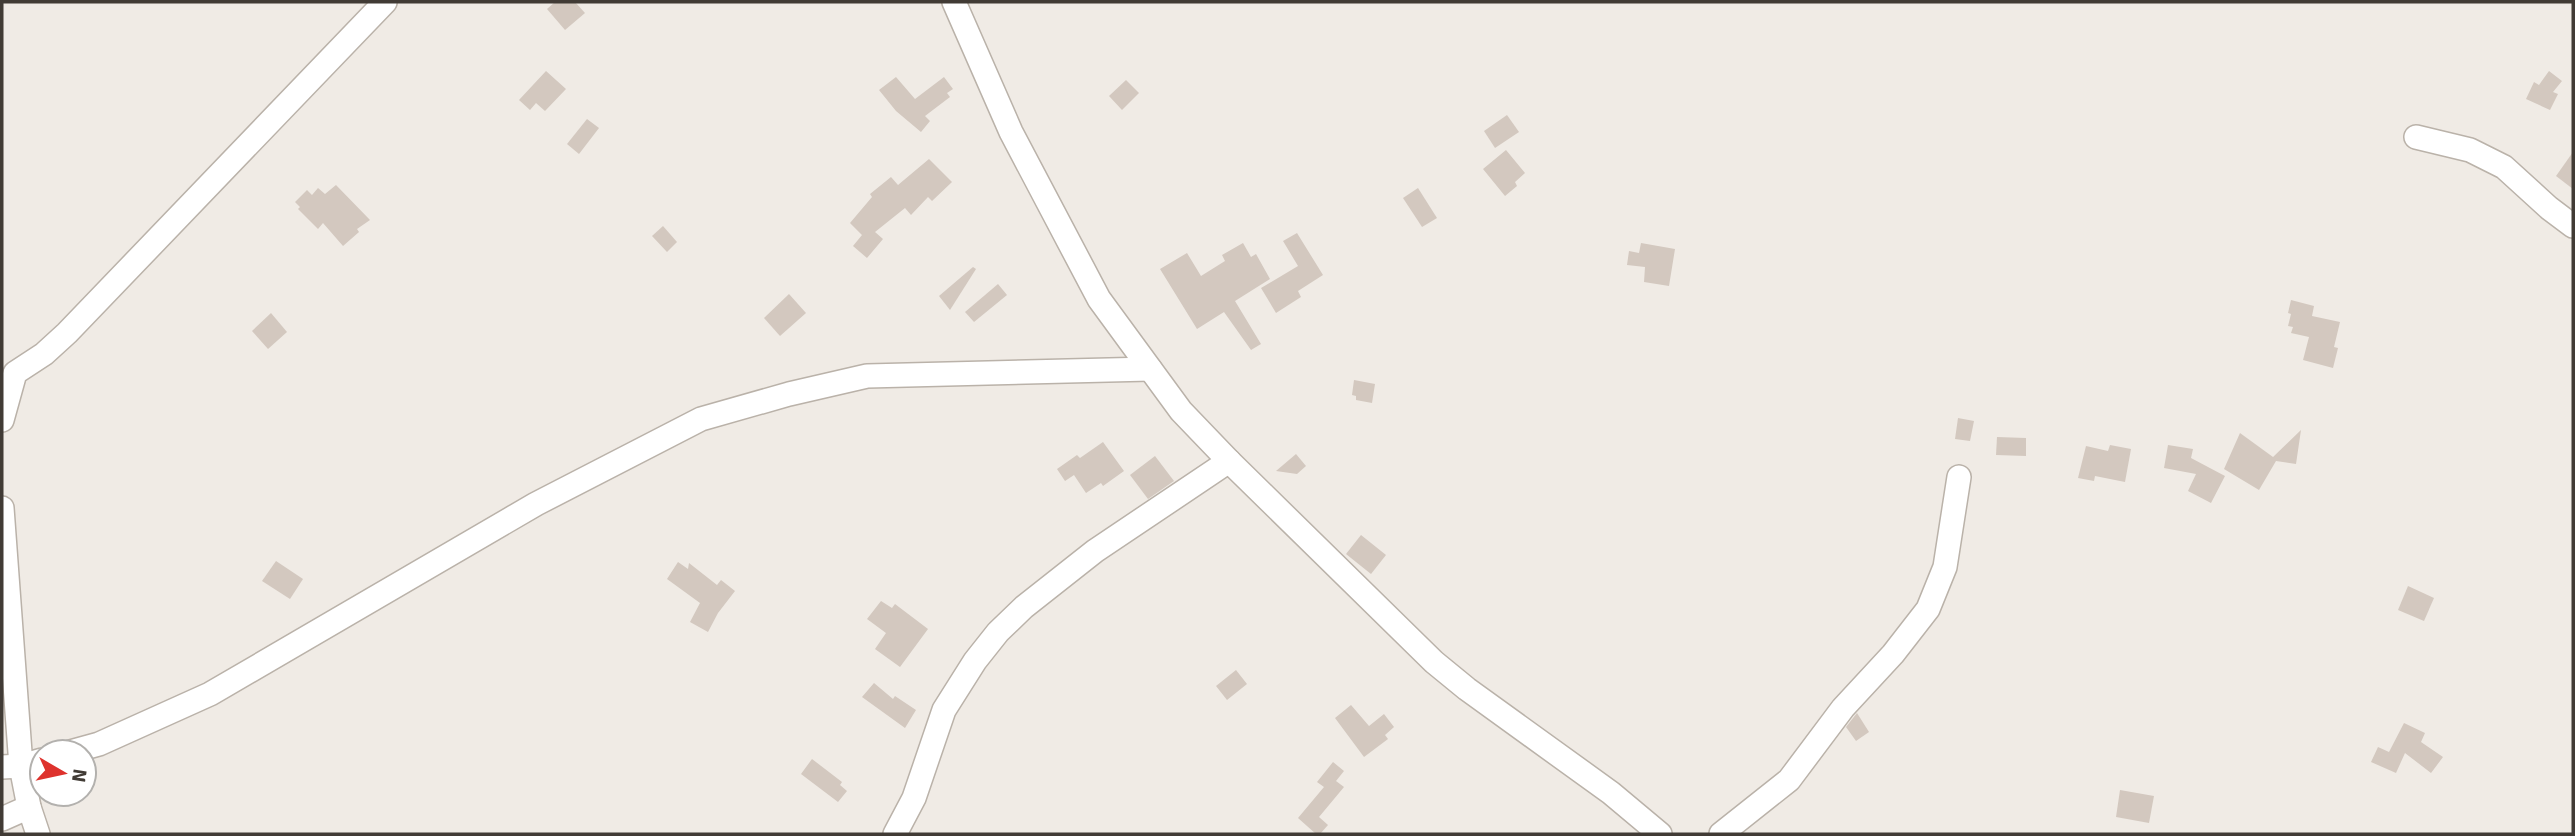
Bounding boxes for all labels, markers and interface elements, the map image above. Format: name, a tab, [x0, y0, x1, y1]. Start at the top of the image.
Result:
north arrow	[28, 738, 98, 808]
text: N	[66, 767, 92, 784]

